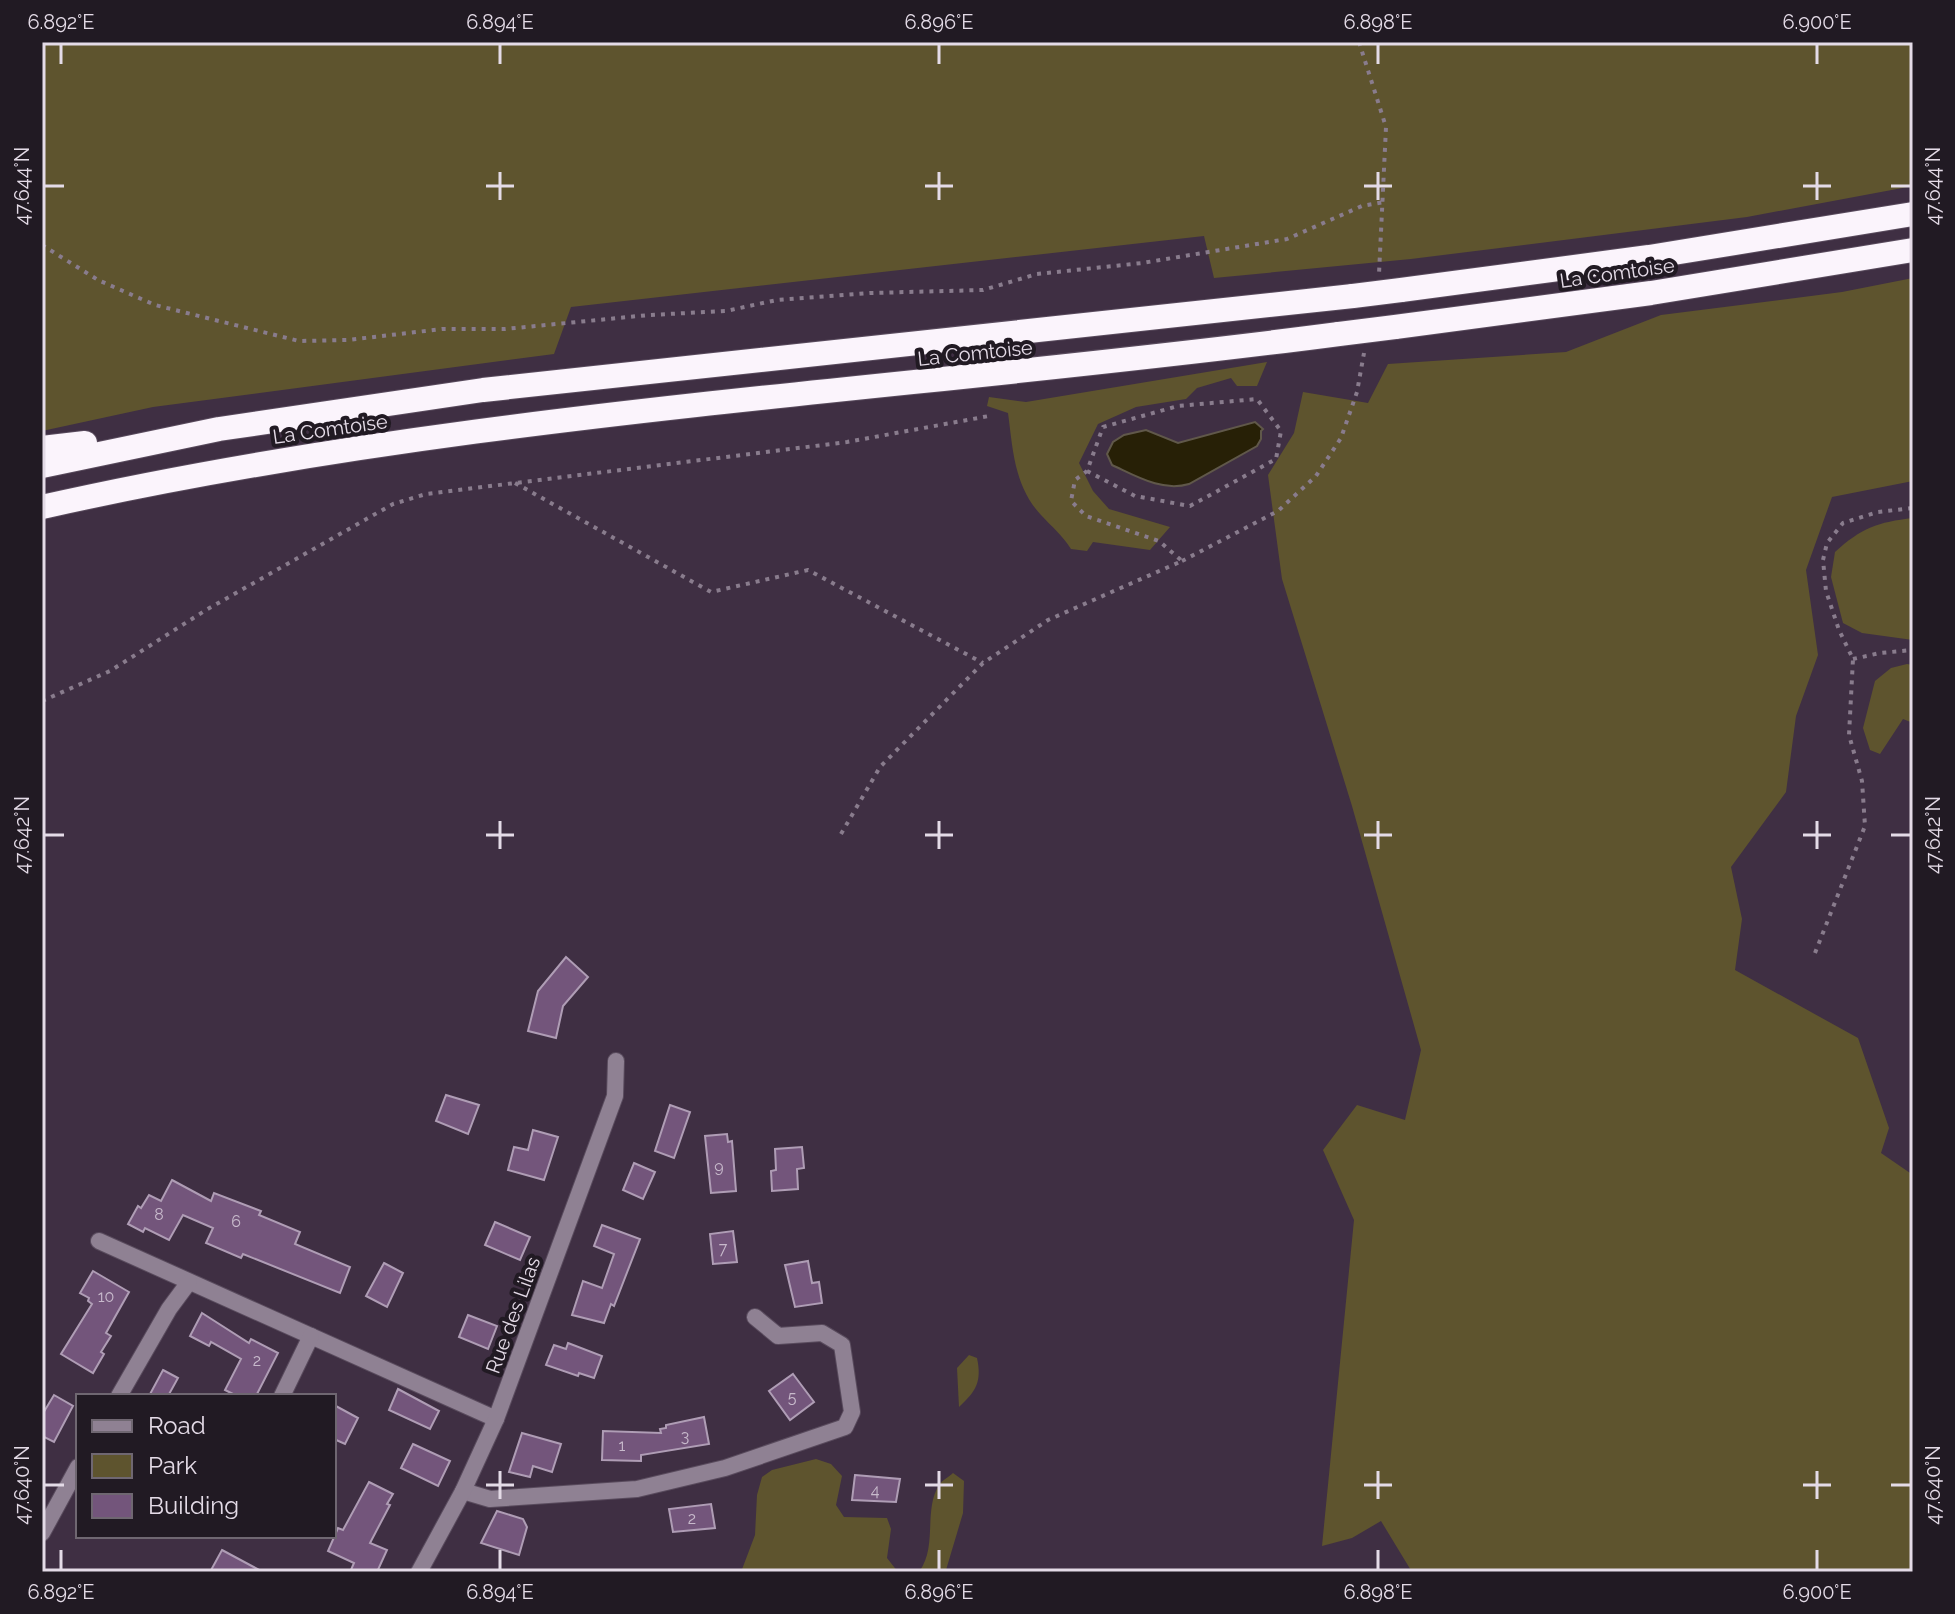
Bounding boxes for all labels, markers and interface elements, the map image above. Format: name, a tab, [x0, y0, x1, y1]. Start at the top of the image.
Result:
text: 6.892°E	[27, 10, 95, 34]
text: 6.894°E	[466, 10, 534, 34]
text: 6.896°E	[905, 10, 973, 34]
text: 6.898°E	[1344, 10, 1412, 34]
text: 6.900°E	[1782, 10, 1852, 34]
text: 47.644°N	[10, 147, 34, 225]
text: 47.644°N	[1921, 147, 1945, 225]
street label: La Comtoise	[1558, 253, 1676, 293]
street label: La Comtoise	[916, 335, 1034, 371]
street label: La Comtoise	[271, 409, 389, 449]
text: 47.642°N	[10, 796, 34, 874]
text: 47.642°N	[1921, 796, 1945, 874]
house number: 9	[714, 1157, 724, 1176]
house number: 8	[154, 1205, 164, 1224]
house number: 6	[231, 1212, 241, 1231]
house number: 7	[719, 1239, 728, 1258]
street label: Rue des Lilas	[481, 1253, 545, 1377]
house number: 10	[98, 1287, 114, 1306]
house number: 2	[253, 1351, 261, 1370]
house number: 5	[788, 1388, 797, 1407]
legend	[76, 1394, 336, 1538]
text: Road	[148, 1411, 206, 1440]
house number: 3	[681, 1427, 689, 1446]
house number: 1	[619, 1436, 626, 1455]
text: 47.640°N	[10, 1445, 34, 1525]
text: 47.640°N	[1921, 1445, 1945, 1525]
text: Park	[148, 1451, 197, 1480]
house number: 4	[871, 1481, 880, 1500]
text: Building	[148, 1491, 239, 1520]
house number: 2	[688, 1509, 696, 1528]
text: 6.892°E	[27, 1580, 95, 1604]
text: 6.894°E	[466, 1580, 534, 1604]
text: 6.896°E	[905, 1580, 973, 1604]
text: 6.898°E	[1344, 1580, 1412, 1604]
text: 6.900°E	[1782, 1580, 1852, 1604]

